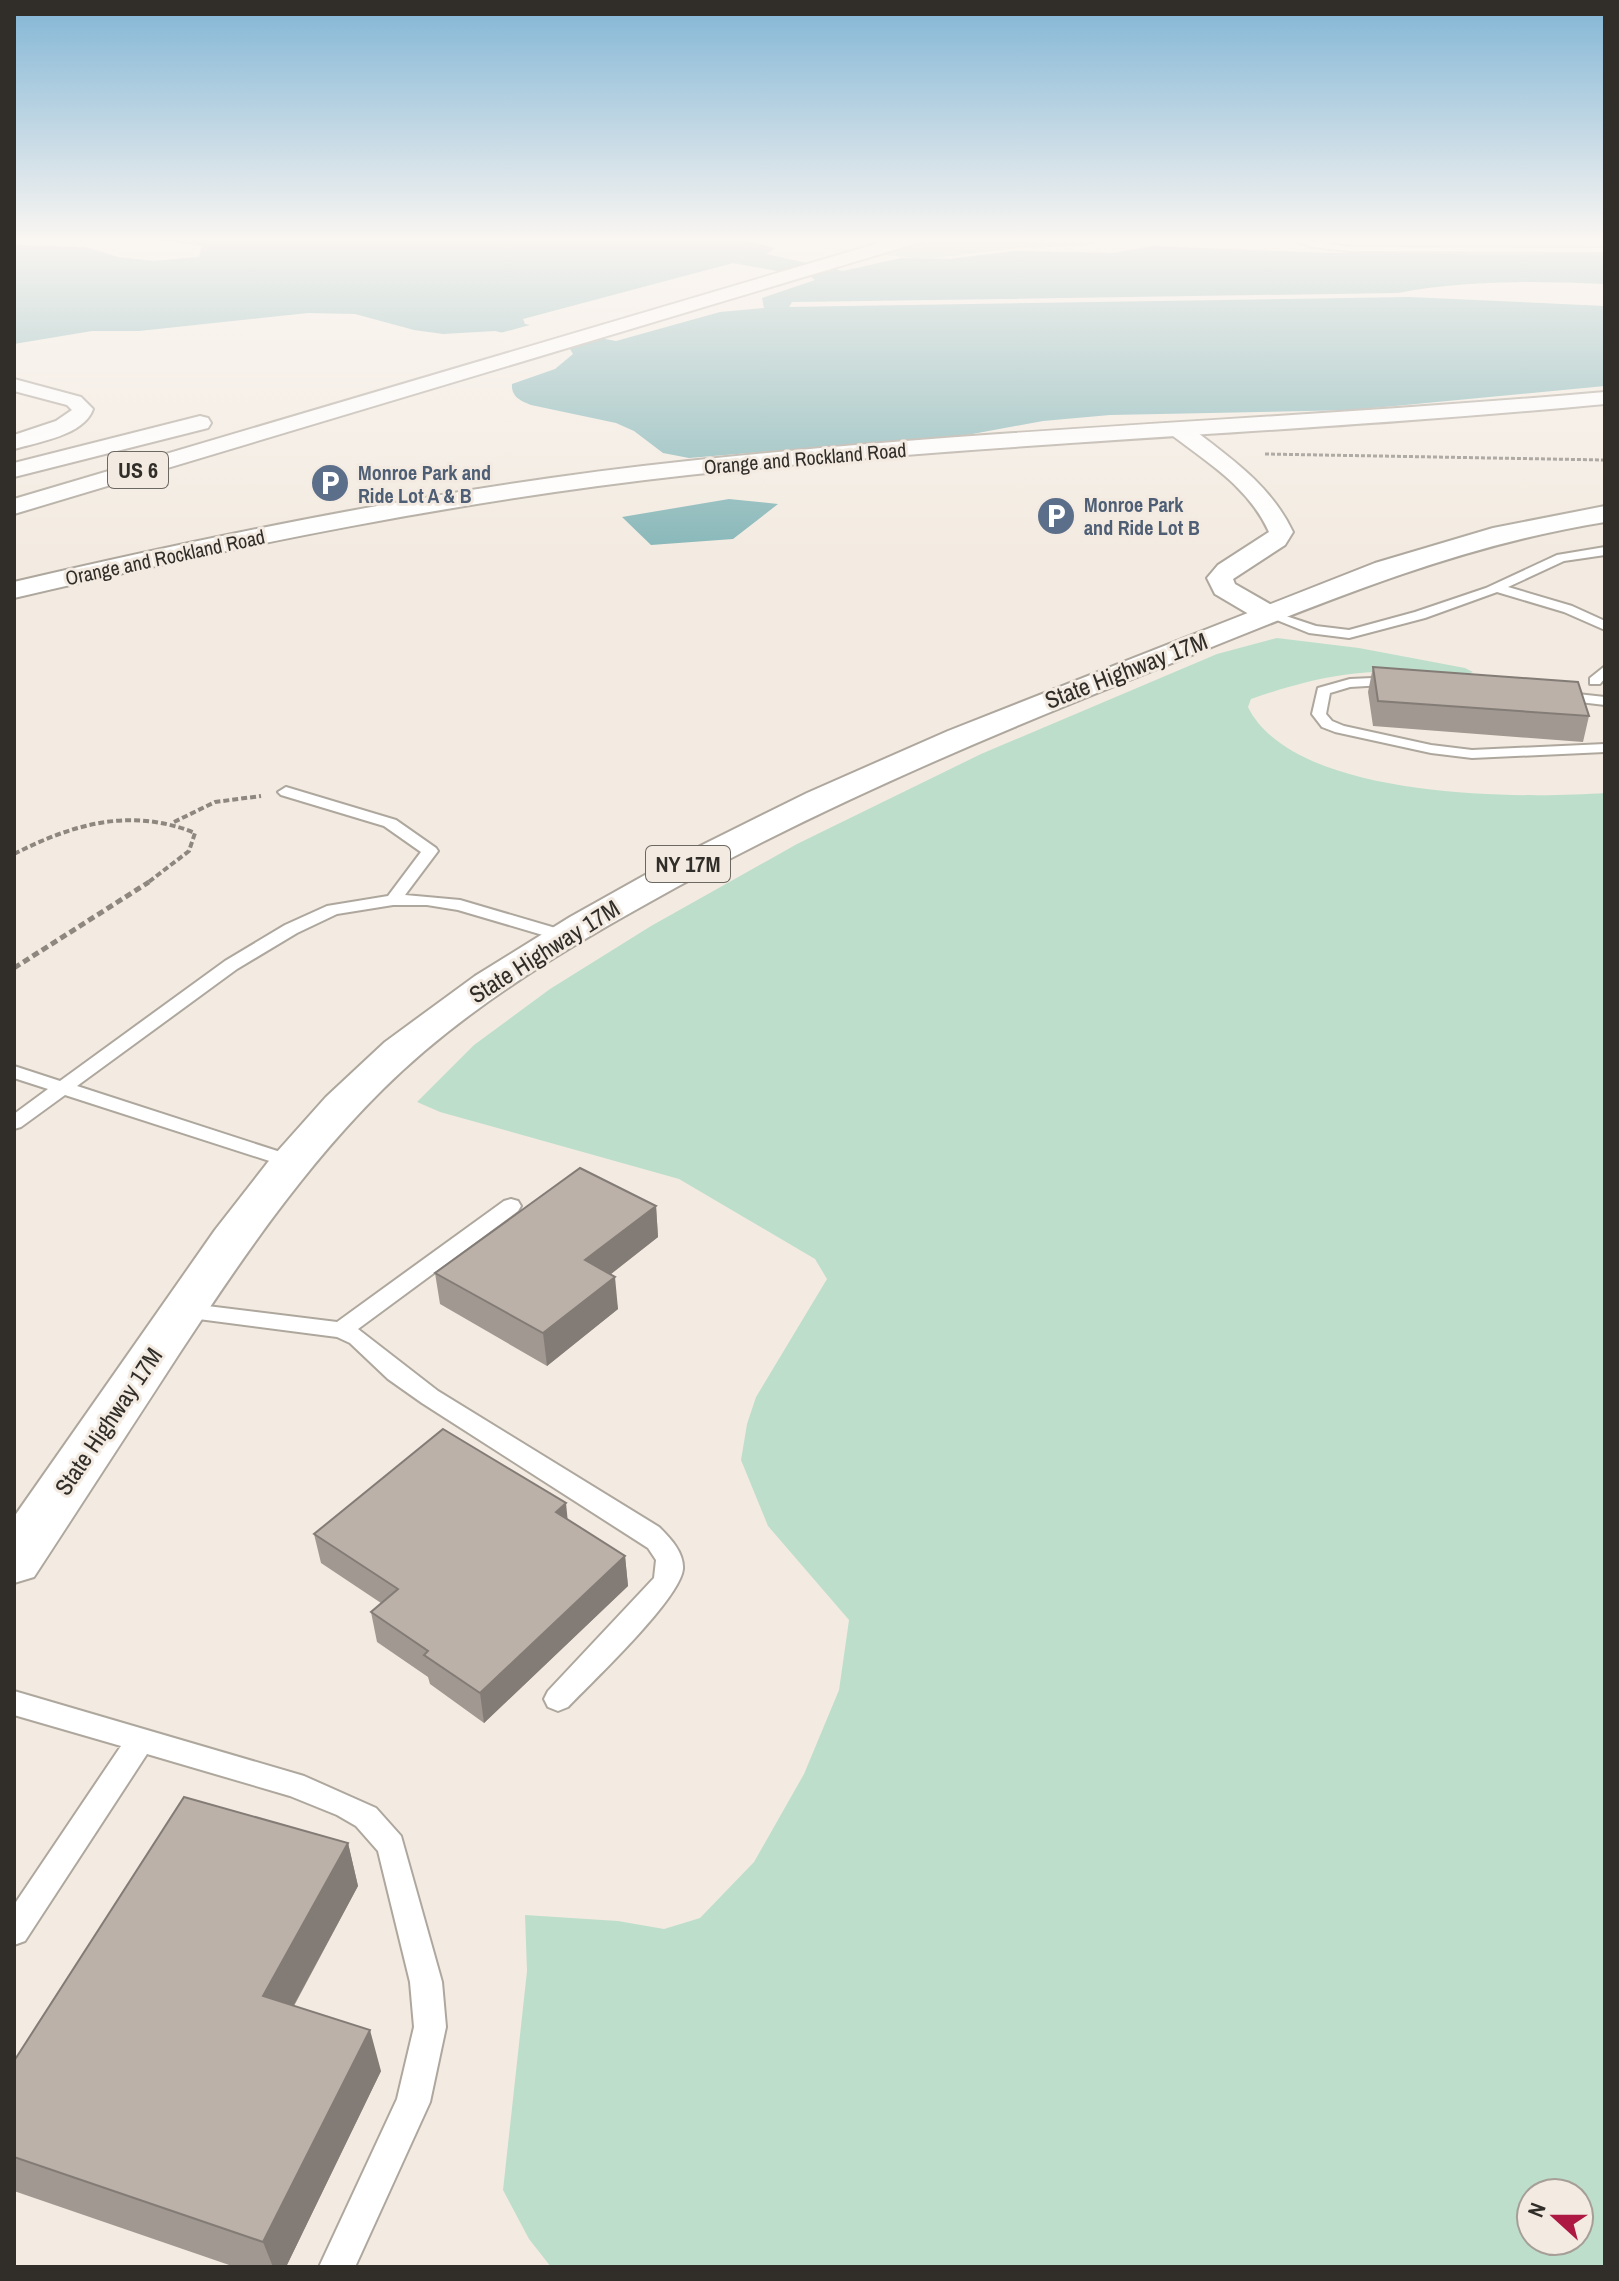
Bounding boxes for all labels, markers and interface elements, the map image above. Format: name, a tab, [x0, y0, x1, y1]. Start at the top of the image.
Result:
street label: Orange and Rockland Road	[703, 436, 907, 480]
road number: US 6	[108, 452, 168, 488]
place label: Monroe Park and Ride Lot A & B	[358, 459, 491, 509]
parking icon: Monroe Park and Ride Lot A & B	[309, 462, 351, 504]
place label: Monroe Park and Ride Lot B	[1084, 491, 1200, 541]
parking icon: Monroe Park and Ride Lot B	[1035, 495, 1077, 537]
street label: Orange and Rockland Road	[63, 523, 267, 591]
street label: State Highway 17M	[1040, 624, 1212, 716]
road number: NY 17M	[646, 846, 730, 882]
street label: State Highway 17M	[463, 892, 625, 1010]
street label: State Highway 17M	[47, 1341, 169, 1501]
north arrow	[1515, 2177, 1595, 2257]
text: N	[1520, 2198, 1553, 2221]

